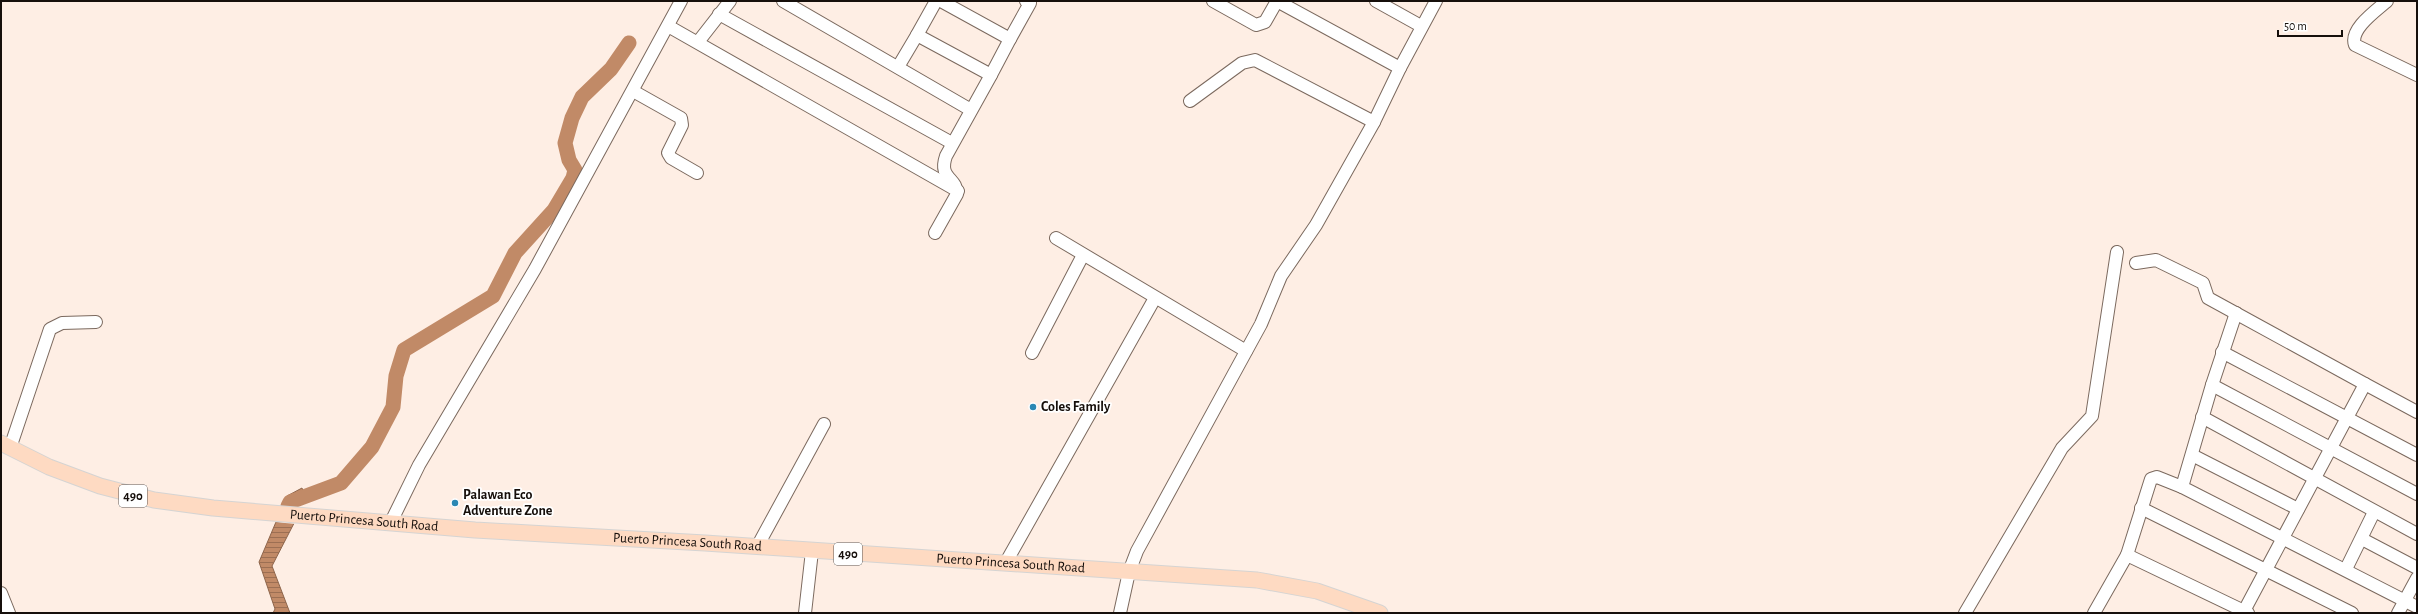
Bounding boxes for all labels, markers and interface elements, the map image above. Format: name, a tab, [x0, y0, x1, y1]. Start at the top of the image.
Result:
scale bar	[2278, 12, 2342, 38]
text: 50 m	[2284, 20, 2307, 32]
place label: Coles Family	[1041, 400, 1111, 414]
marker: Coles Family	[1028, 402, 1038, 412]
road number: 490	[119, 485, 147, 507]
place label: Palawan Eco Adventure Zone	[463, 488, 553, 518]
marker: Palawan Eco Adventure Zone	[450, 498, 460, 508]
street label: Puerto Princesa South Road	[289, 507, 439, 534]
street label: Puerto Princesa South Road	[613, 531, 762, 554]
road number: 490	[834, 543, 862, 565]
street label: Puerto Princesa South Road	[936, 552, 1085, 575]

